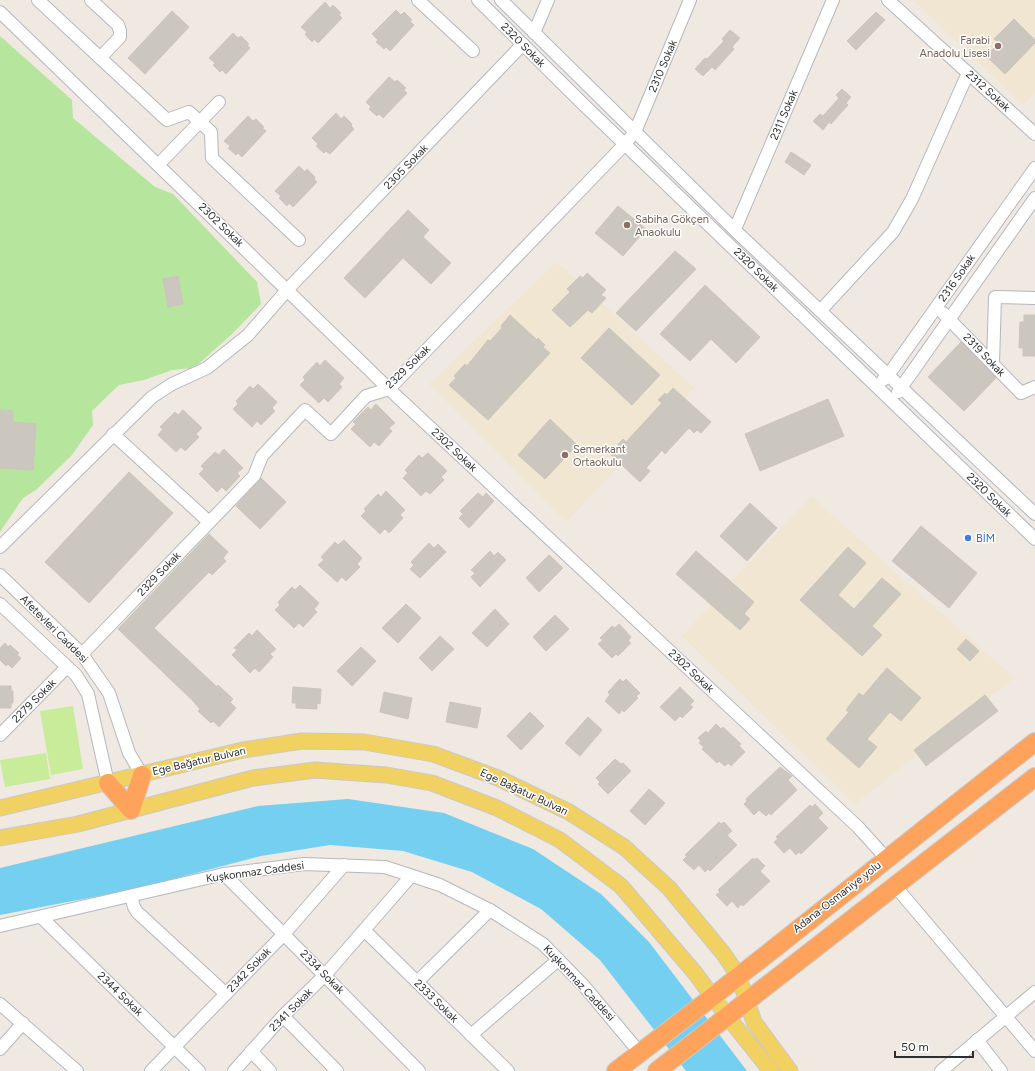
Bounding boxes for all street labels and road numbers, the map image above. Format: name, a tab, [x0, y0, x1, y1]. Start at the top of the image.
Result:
street label: 2320 Sokak	[498, 20, 548, 70]
street label: 2310 Sokak	[646, 37, 680, 94]
street label: 2312 Sokak	[963, 68, 1013, 115]
street label: 2311 Sokak	[768, 87, 801, 142]
street label: 2305 Sokak	[381, 141, 431, 192]
street label: 2302 Sokak	[196, 200, 247, 250]
street label: 2320 Sokak	[731, 245, 782, 295]
street label: 2316 Sokak	[936, 251, 978, 304]
street label: 2319 Sokak	[960, 331, 1008, 380]
street label: 2329 Sokak	[383, 342, 433, 391]
street label: 2302 Sokak	[429, 426, 480, 475]
street label: 2320 Sokak	[964, 470, 1015, 520]
street label: 2329 Sokak	[135, 549, 184, 599]
street label: Afetevleri Caddesi	[17, 592, 91, 666]
street label: 2302 Sokak	[666, 647, 717, 696]
street label: 2279 Sokak	[9, 676, 59, 726]
street label: Ege Bağatur Bulvarı	[151, 744, 247, 778]
street label: Ege Bağatur Bulvarı	[478, 766, 570, 818]
street label: Kuşkonmaz Caddesi	[205, 859, 305, 885]
street label: Adana-Osmaniye yolu	[790, 859, 884, 935]
street label: Kuşkonmaz Caddesi	[541, 942, 617, 1024]
street label: 2342 Sokak	[224, 944, 274, 995]
street label: 2334 Sokak	[297, 947, 347, 997]
street label: 2344 Sokak	[95, 969, 146, 1019]
street label: 2333 Sokak	[411, 977, 461, 1026]
street label: 2341 Sokak	[267, 985, 316, 1034]

